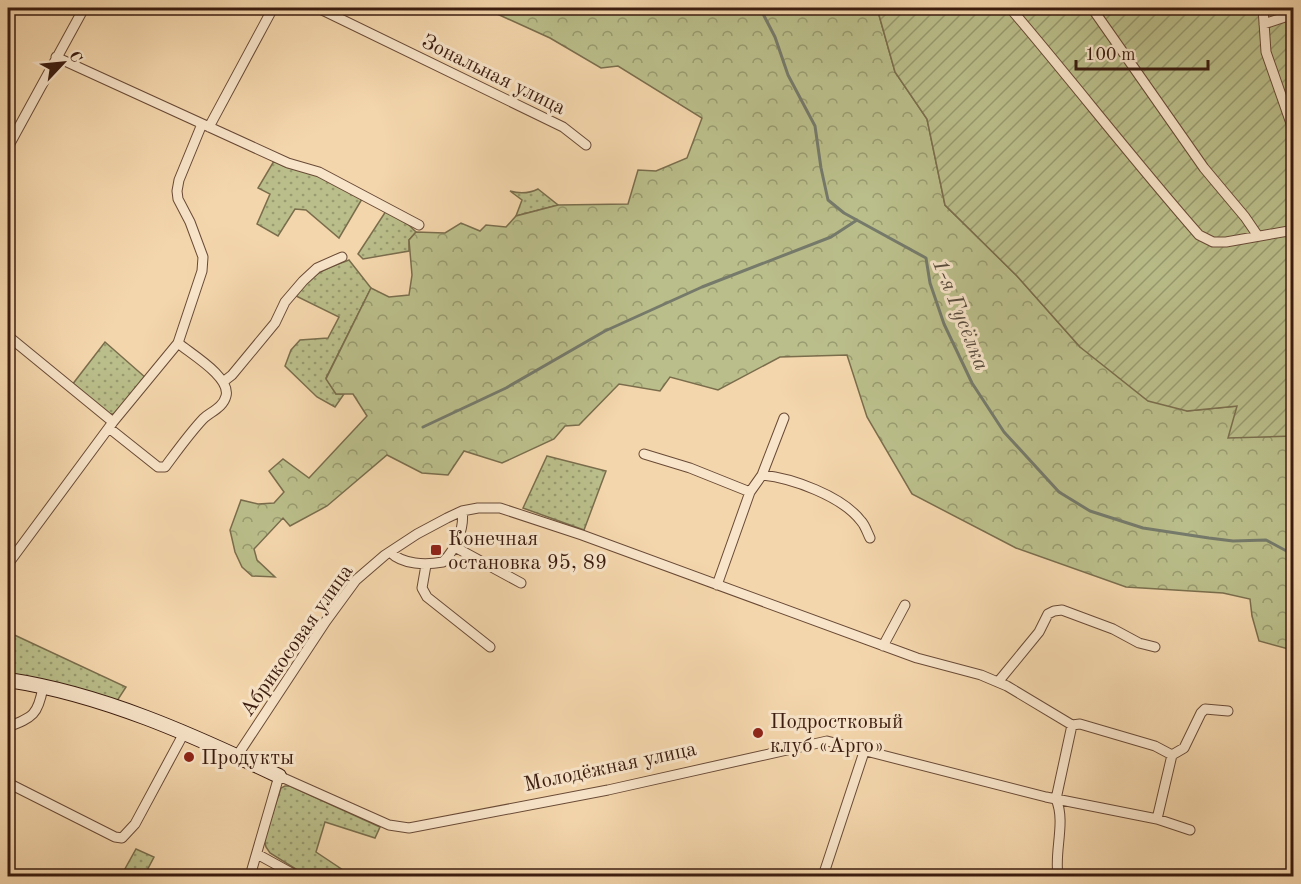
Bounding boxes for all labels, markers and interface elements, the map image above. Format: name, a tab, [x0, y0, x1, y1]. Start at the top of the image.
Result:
street label: Зональная улица	[418, 31, 569, 119]
north arrow	[33, 33, 93, 93]
scale bar	[1076, 33, 1208, 71]
text: 100 m	[1085, 46, 1136, 64]
text: С	[65, 49, 84, 66]
water label: 1-я Гусёлка	[928, 256, 993, 374]
place label: Конечная остановка 95, 89	[448, 529, 607, 574]
marker: Конечная остановка 95, 89	[429, 543, 443, 557]
street label: Абрикосовая улица	[237, 561, 357, 721]
place label: Подростковый клуб «Арго»	[770, 712, 903, 757]
marker: Подростковый клуб «Арго»	[751, 726, 765, 740]
street label: Молодёжная улица	[522, 739, 699, 796]
place label: Продукты	[201, 748, 294, 769]
marker: Продукты	[182, 750, 196, 764]

